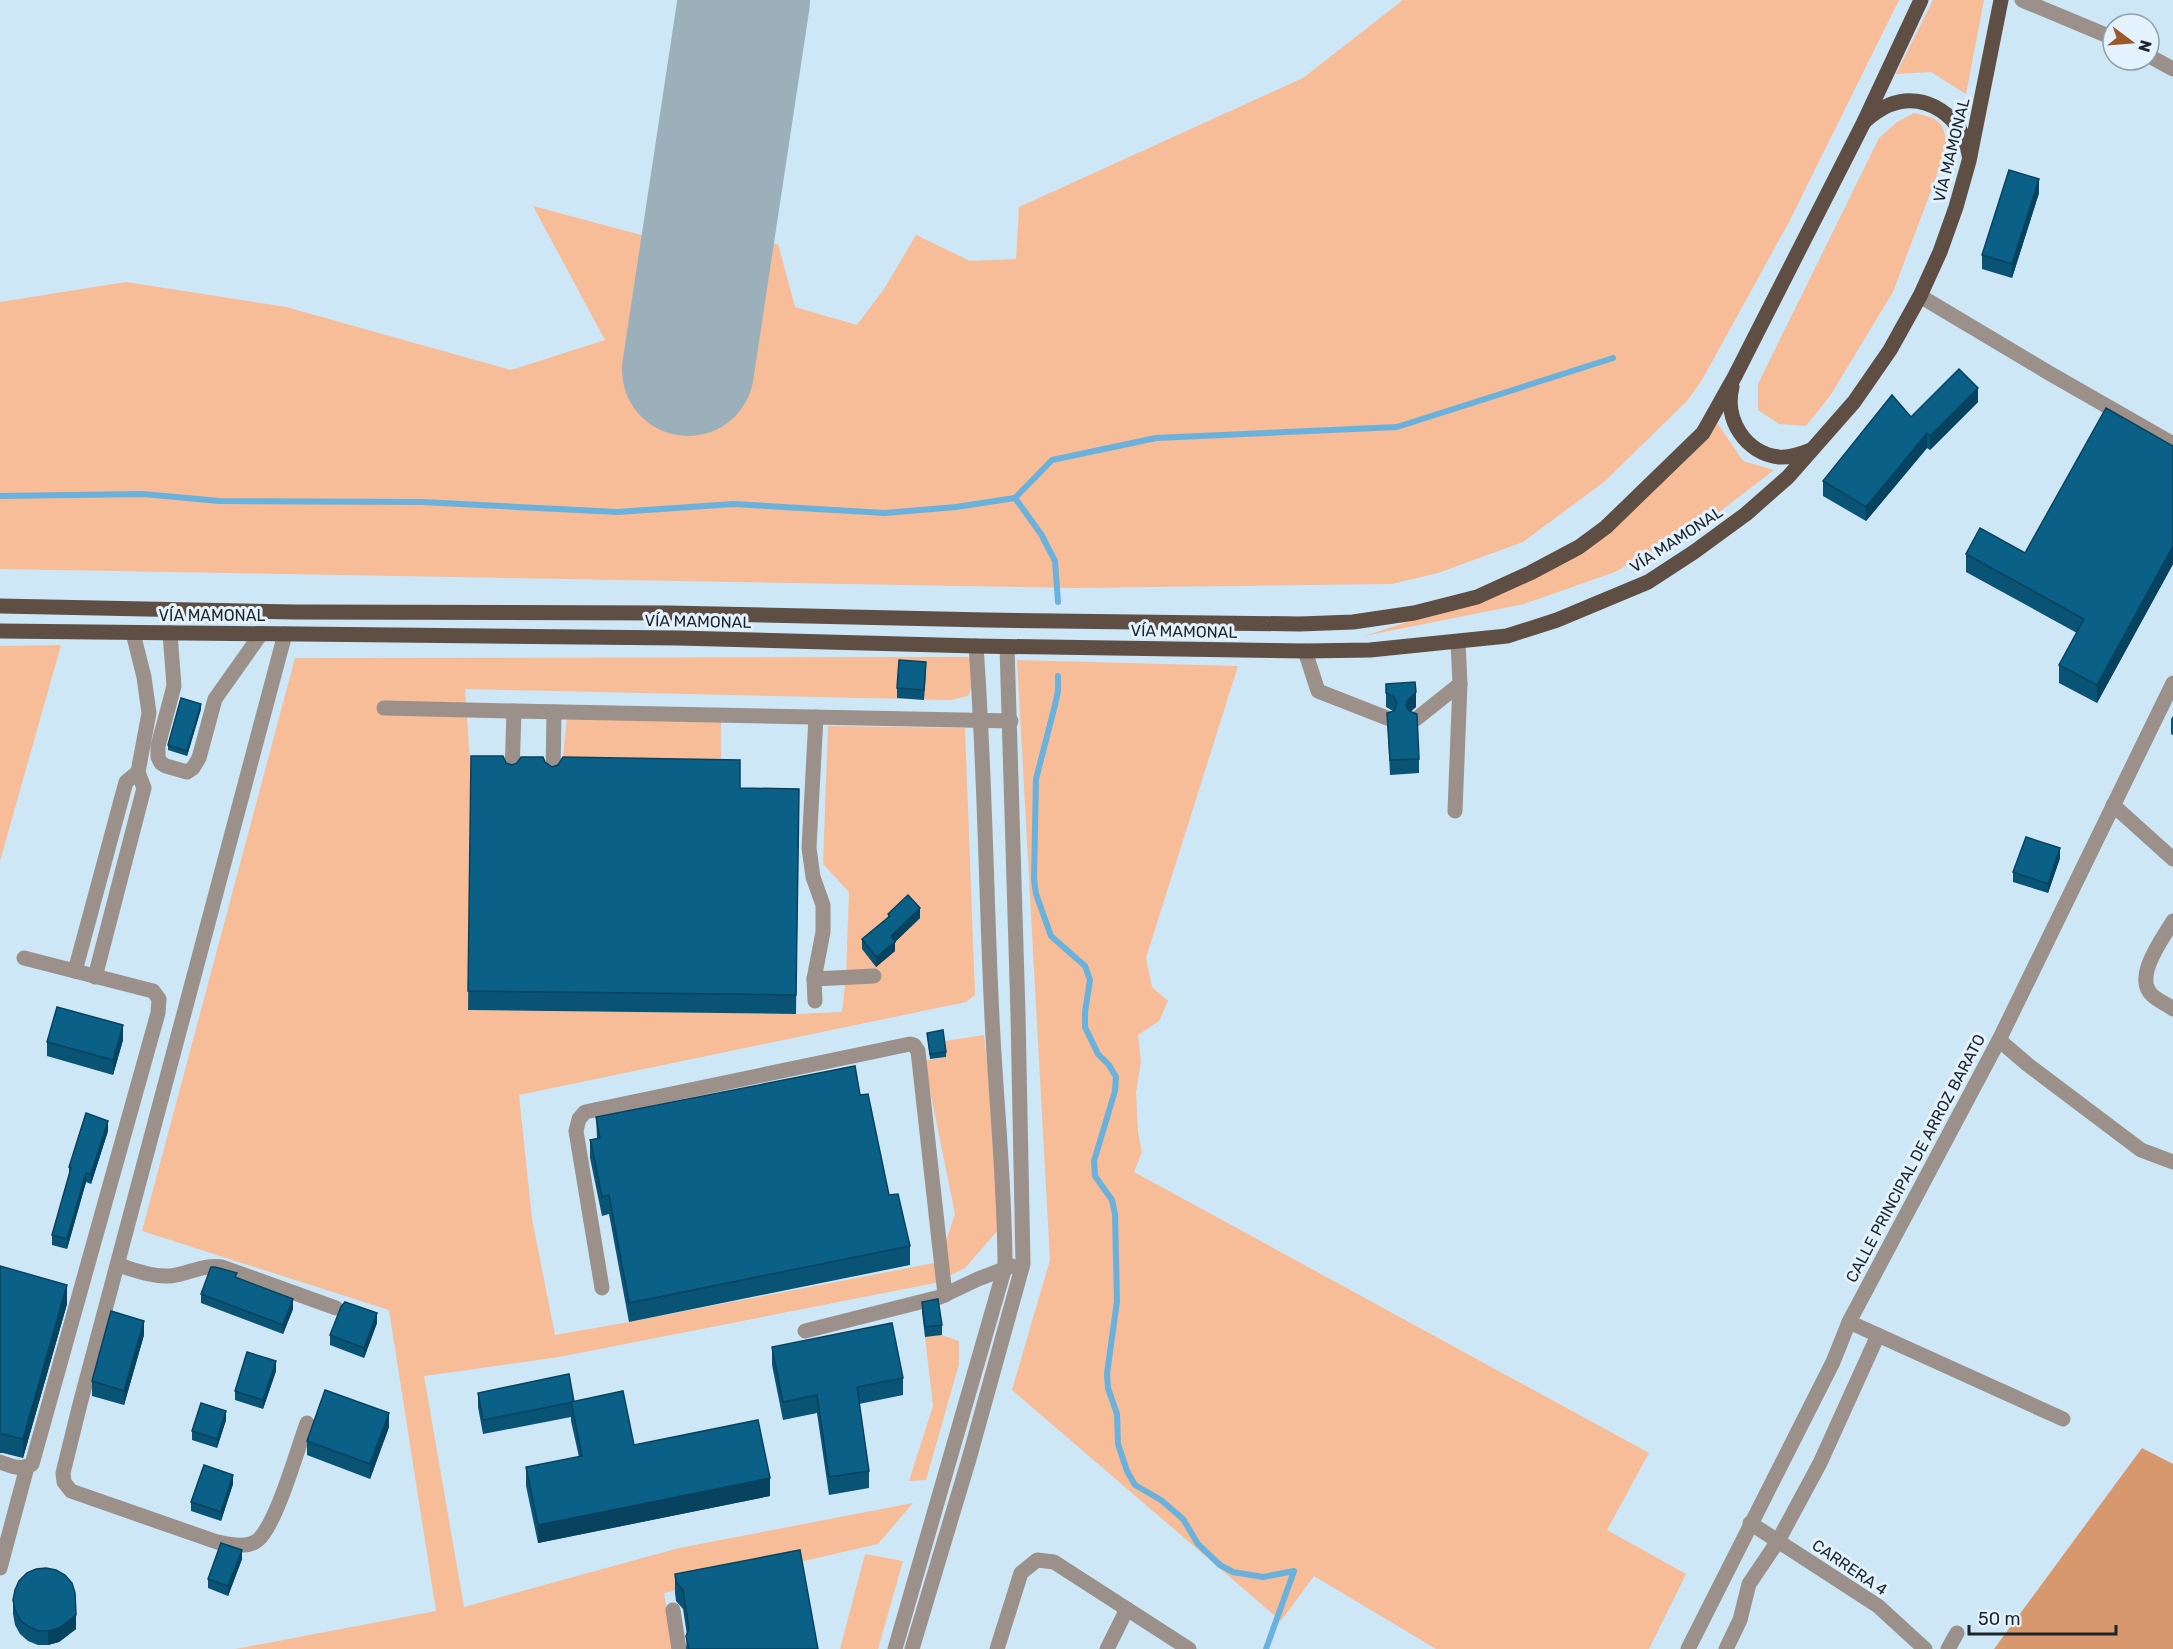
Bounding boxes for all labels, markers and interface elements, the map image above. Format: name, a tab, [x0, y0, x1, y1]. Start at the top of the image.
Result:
north arrow	[2101, 12, 2161, 72]
text: N	[2134, 38, 2156, 54]
street label: VÍA MAMONAL	[1929, 96, 1974, 204]
street label: VÍA MAMONAL	[1626, 502, 1726, 576]
street label: VÍA MAMONAL	[159, 606, 265, 625]
street label: VÍA MAMONAL	[644, 611, 752, 632]
street label: VÍA MAMONAL	[1130, 621, 1238, 642]
street label: CALLE PRINCIPAL DE ARROZ BARATO	[1842, 1031, 1989, 1286]
street label: CARRERA 4	[1809, 1535, 1891, 1600]
scale bar	[1969, 1598, 2116, 1636]
text: 50 m	[1978, 1608, 2021, 1630]

